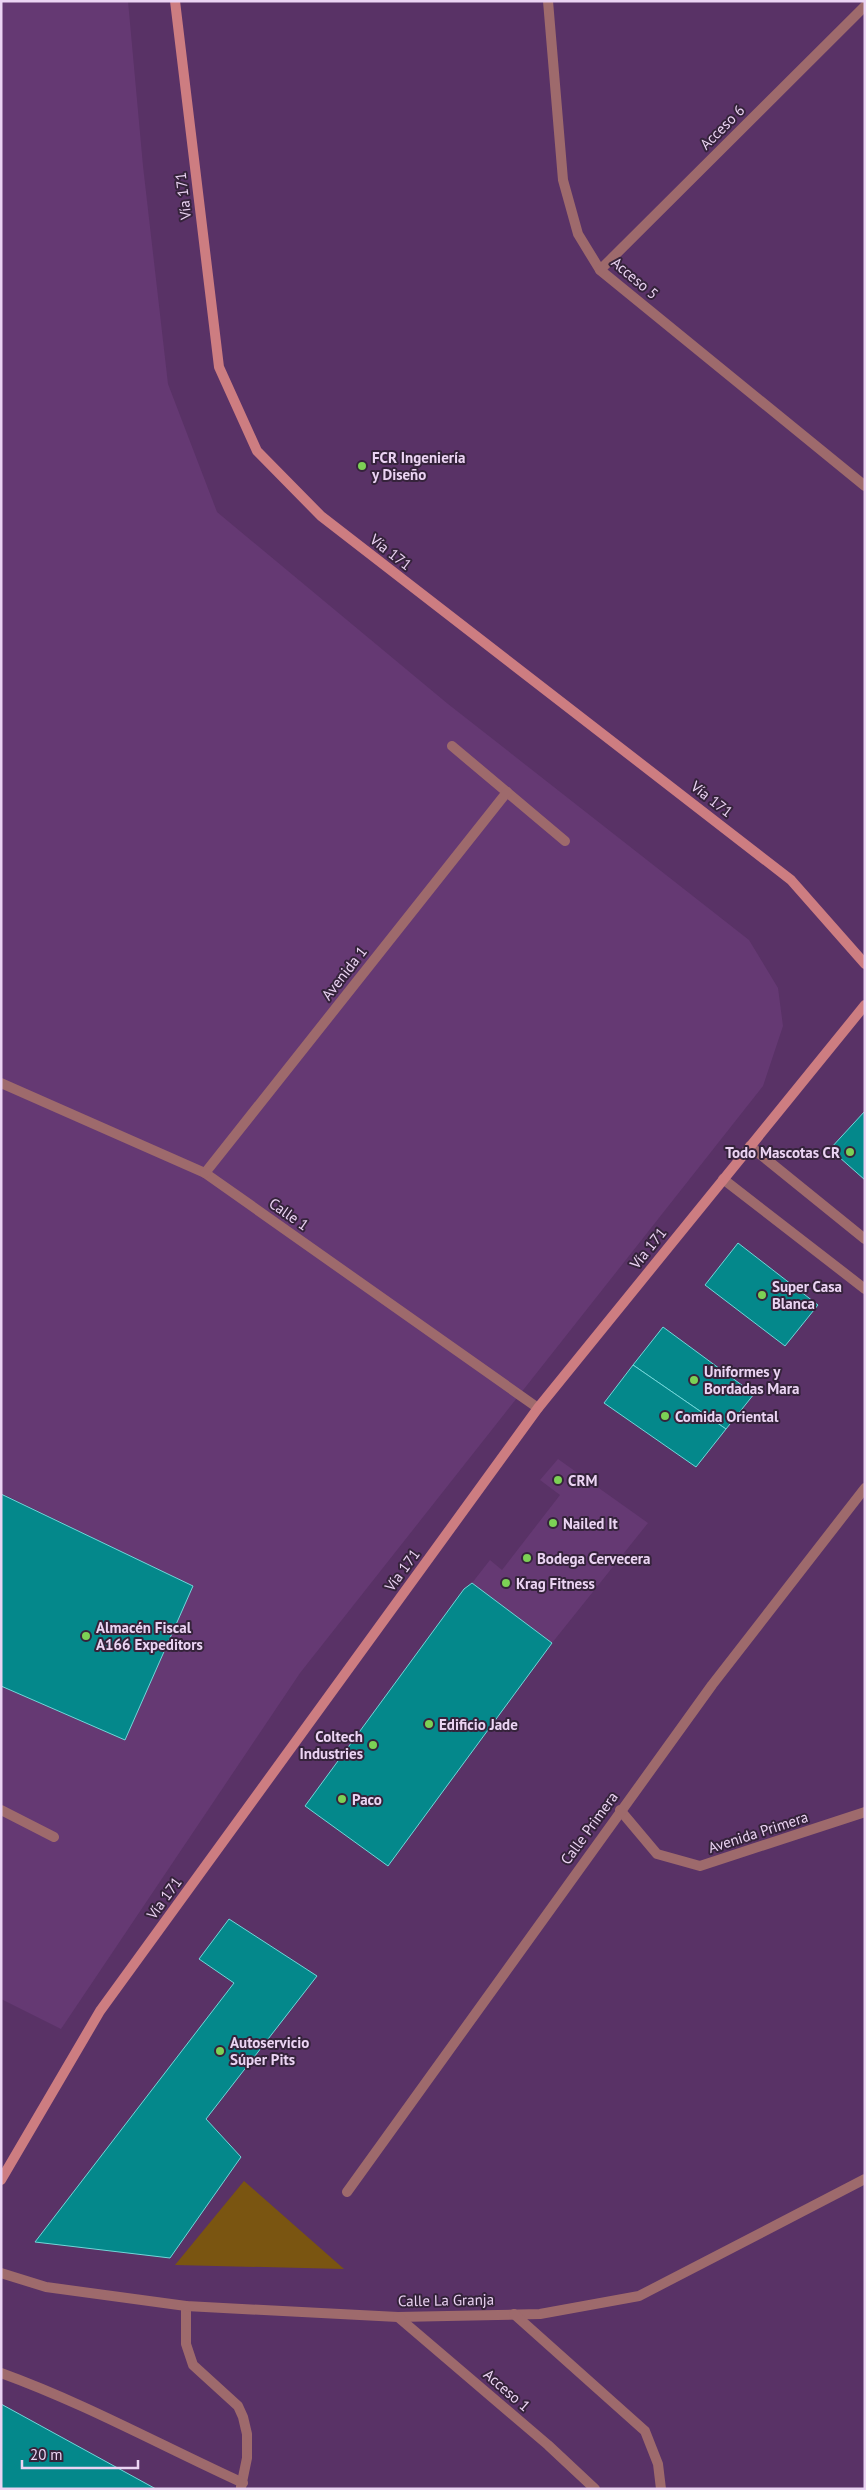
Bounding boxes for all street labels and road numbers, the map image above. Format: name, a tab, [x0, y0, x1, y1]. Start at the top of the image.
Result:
street label: Acceso 6	[696, 101, 748, 153]
street label: Vía 171	[171, 171, 195, 222]
street label: Acceso 5	[608, 253, 662, 303]
street label: Vía 171	[366, 529, 416, 574]
street label: Vía 171	[687, 776, 737, 821]
street label: Avenida 1	[317, 942, 371, 1004]
street label: Calle 1	[265, 1194, 313, 1234]
street label: Vía 171	[625, 1223, 670, 1273]
street label: Vía 171	[380, 1545, 424, 1596]
street label: Calle Primera	[556, 1788, 622, 1868]
street label: Avenida Primera	[706, 1807, 810, 1857]
street label: Vía 171	[142, 1873, 186, 1924]
street label: Calle La Granja	[398, 2290, 494, 2310]
street label: Acceso 1	[480, 2365, 534, 2415]

